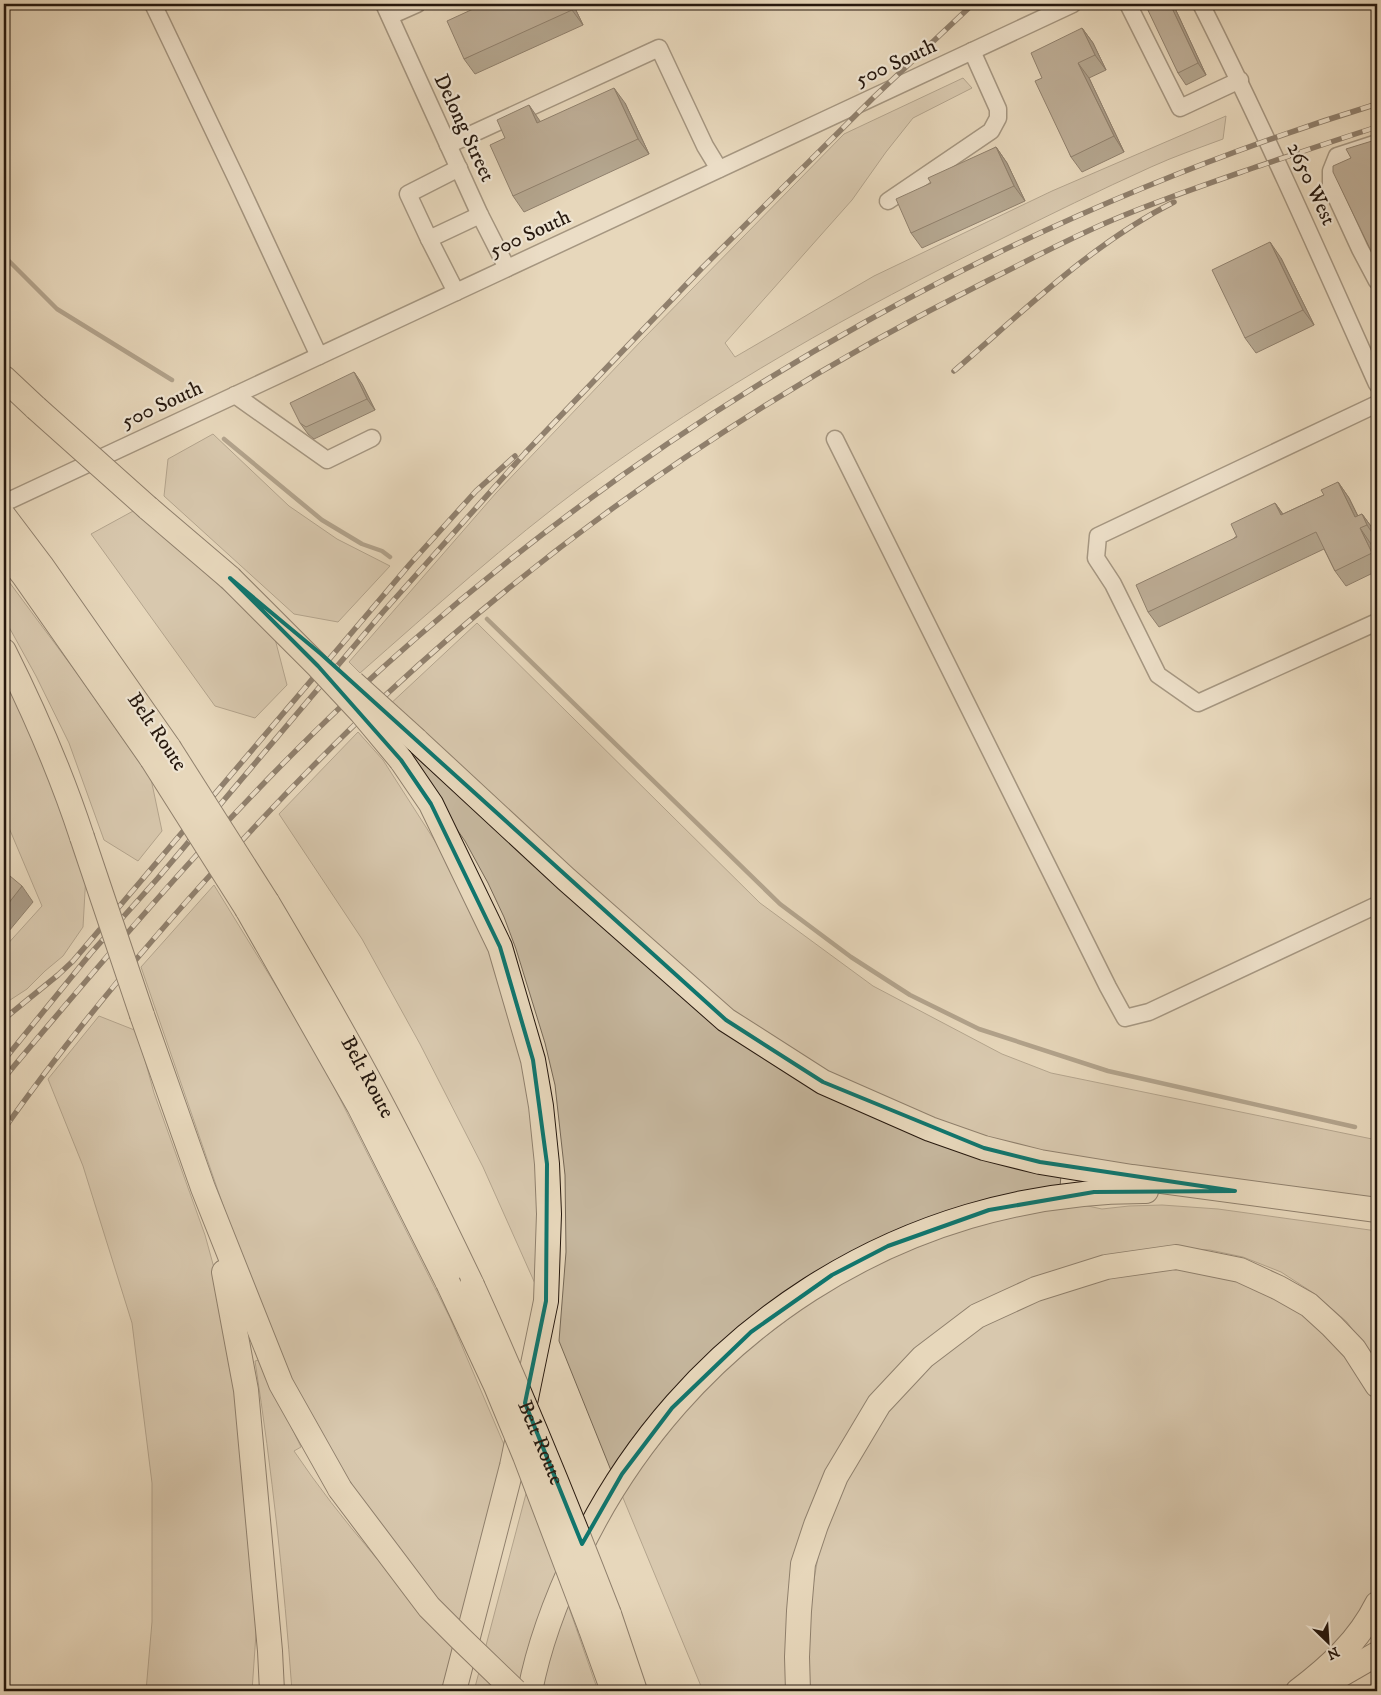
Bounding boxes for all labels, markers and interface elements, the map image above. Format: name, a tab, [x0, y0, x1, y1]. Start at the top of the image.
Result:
street label: 500 South	[851, 33, 941, 93]
street label: Delong Street	[428, 70, 500, 186]
street label: 2650 West	[1281, 139, 1342, 230]
street label: 500 South	[485, 204, 575, 264]
street label: 500 South	[117, 375, 207, 435]
street label: Belt Route	[121, 688, 193, 776]
street label: Belt Route	[335, 1032, 400, 1123]
street label: Belt Route	[511, 1397, 570, 1489]
north arrow	[1304, 1618, 1354, 1668]
text: N	[1324, 1642, 1342, 1664]

